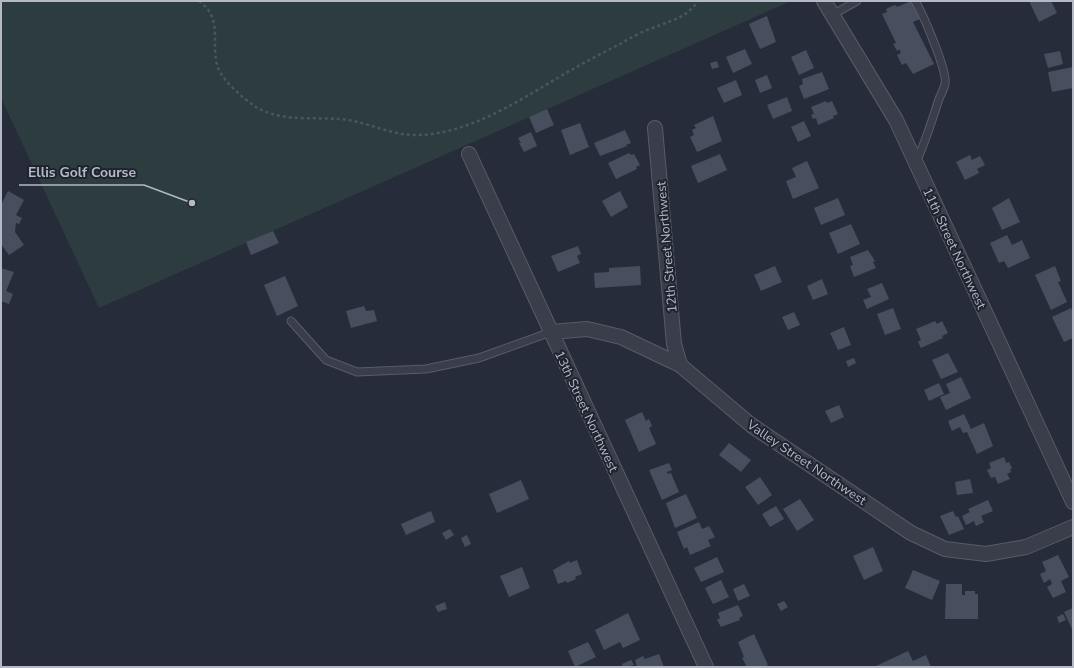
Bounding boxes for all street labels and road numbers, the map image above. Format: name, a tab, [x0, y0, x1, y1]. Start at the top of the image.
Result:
street label: 12th Street Northwest	[652, 180, 682, 313]
street label: 11th Street Northwest	[918, 185, 990, 312]
street label: 13th Street Northwest	[550, 348, 622, 475]
street label: Valley Street Northwest	[742, 415, 870, 510]

